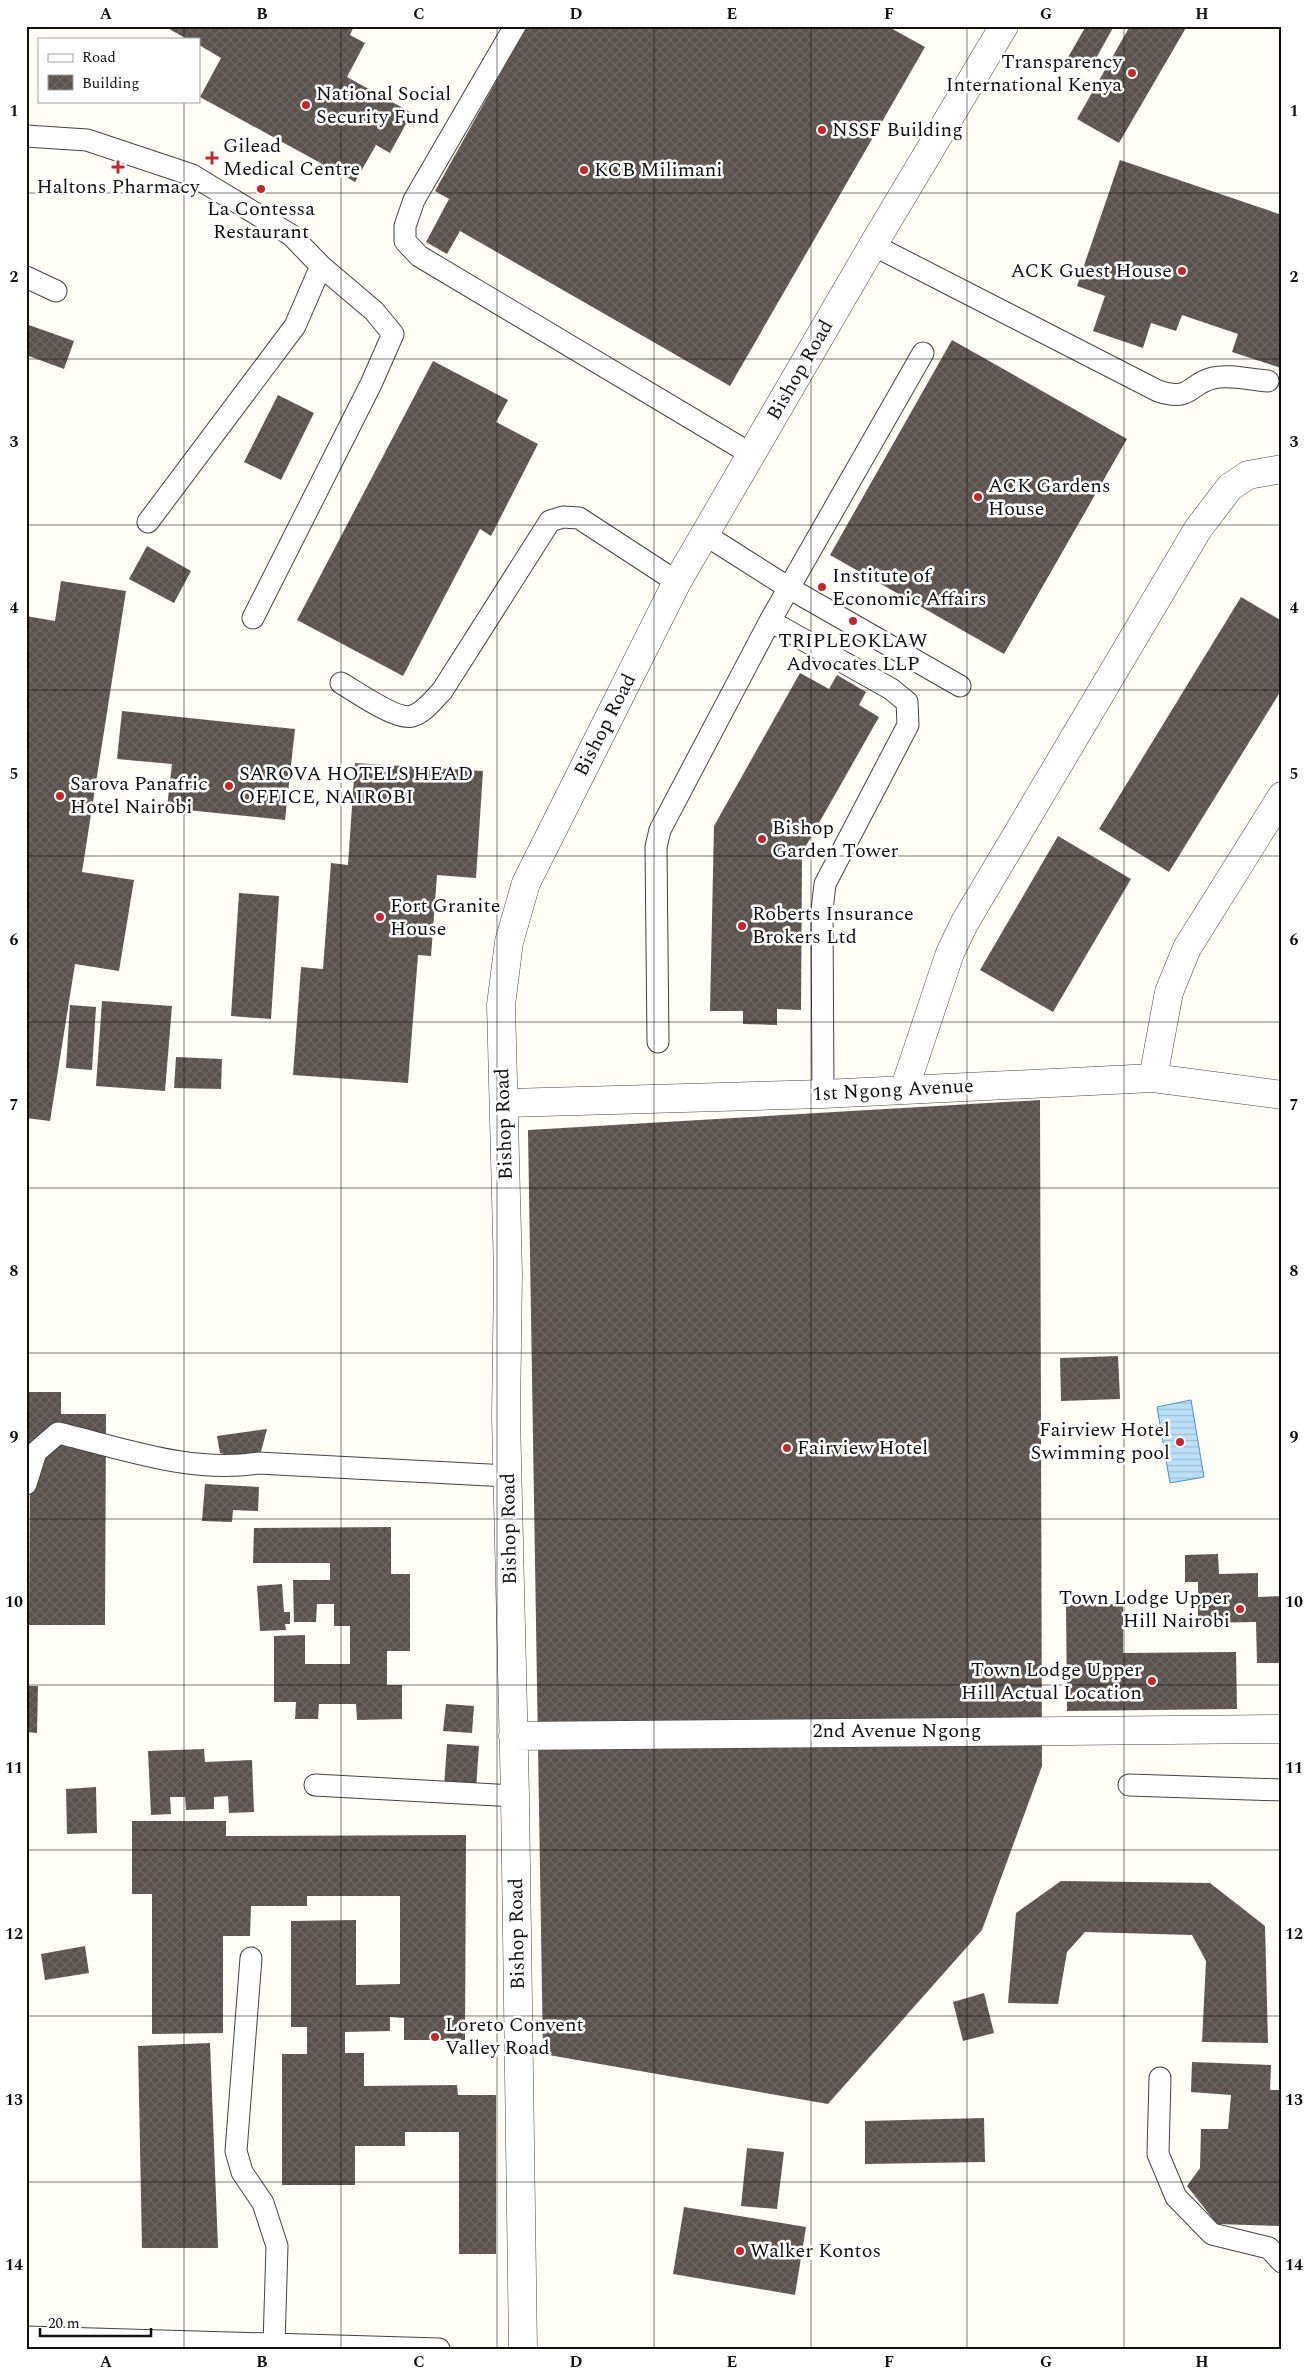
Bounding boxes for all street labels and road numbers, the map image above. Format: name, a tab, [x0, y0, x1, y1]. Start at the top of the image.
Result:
street label: Bishop Road	[759, 314, 841, 426]
street label: Bishop Road	[566, 668, 644, 782]
street label: Bishop Road	[487, 1068, 521, 1180]
street label: 1st Ngong Avenue	[812, 1071, 974, 1109]
street label: Bishop Road	[493, 1473, 525, 1585]
street label: 2nd Avenue Ngong	[813, 1716, 981, 1746]
street label: Bishop Road	[501, 1878, 533, 1990]

